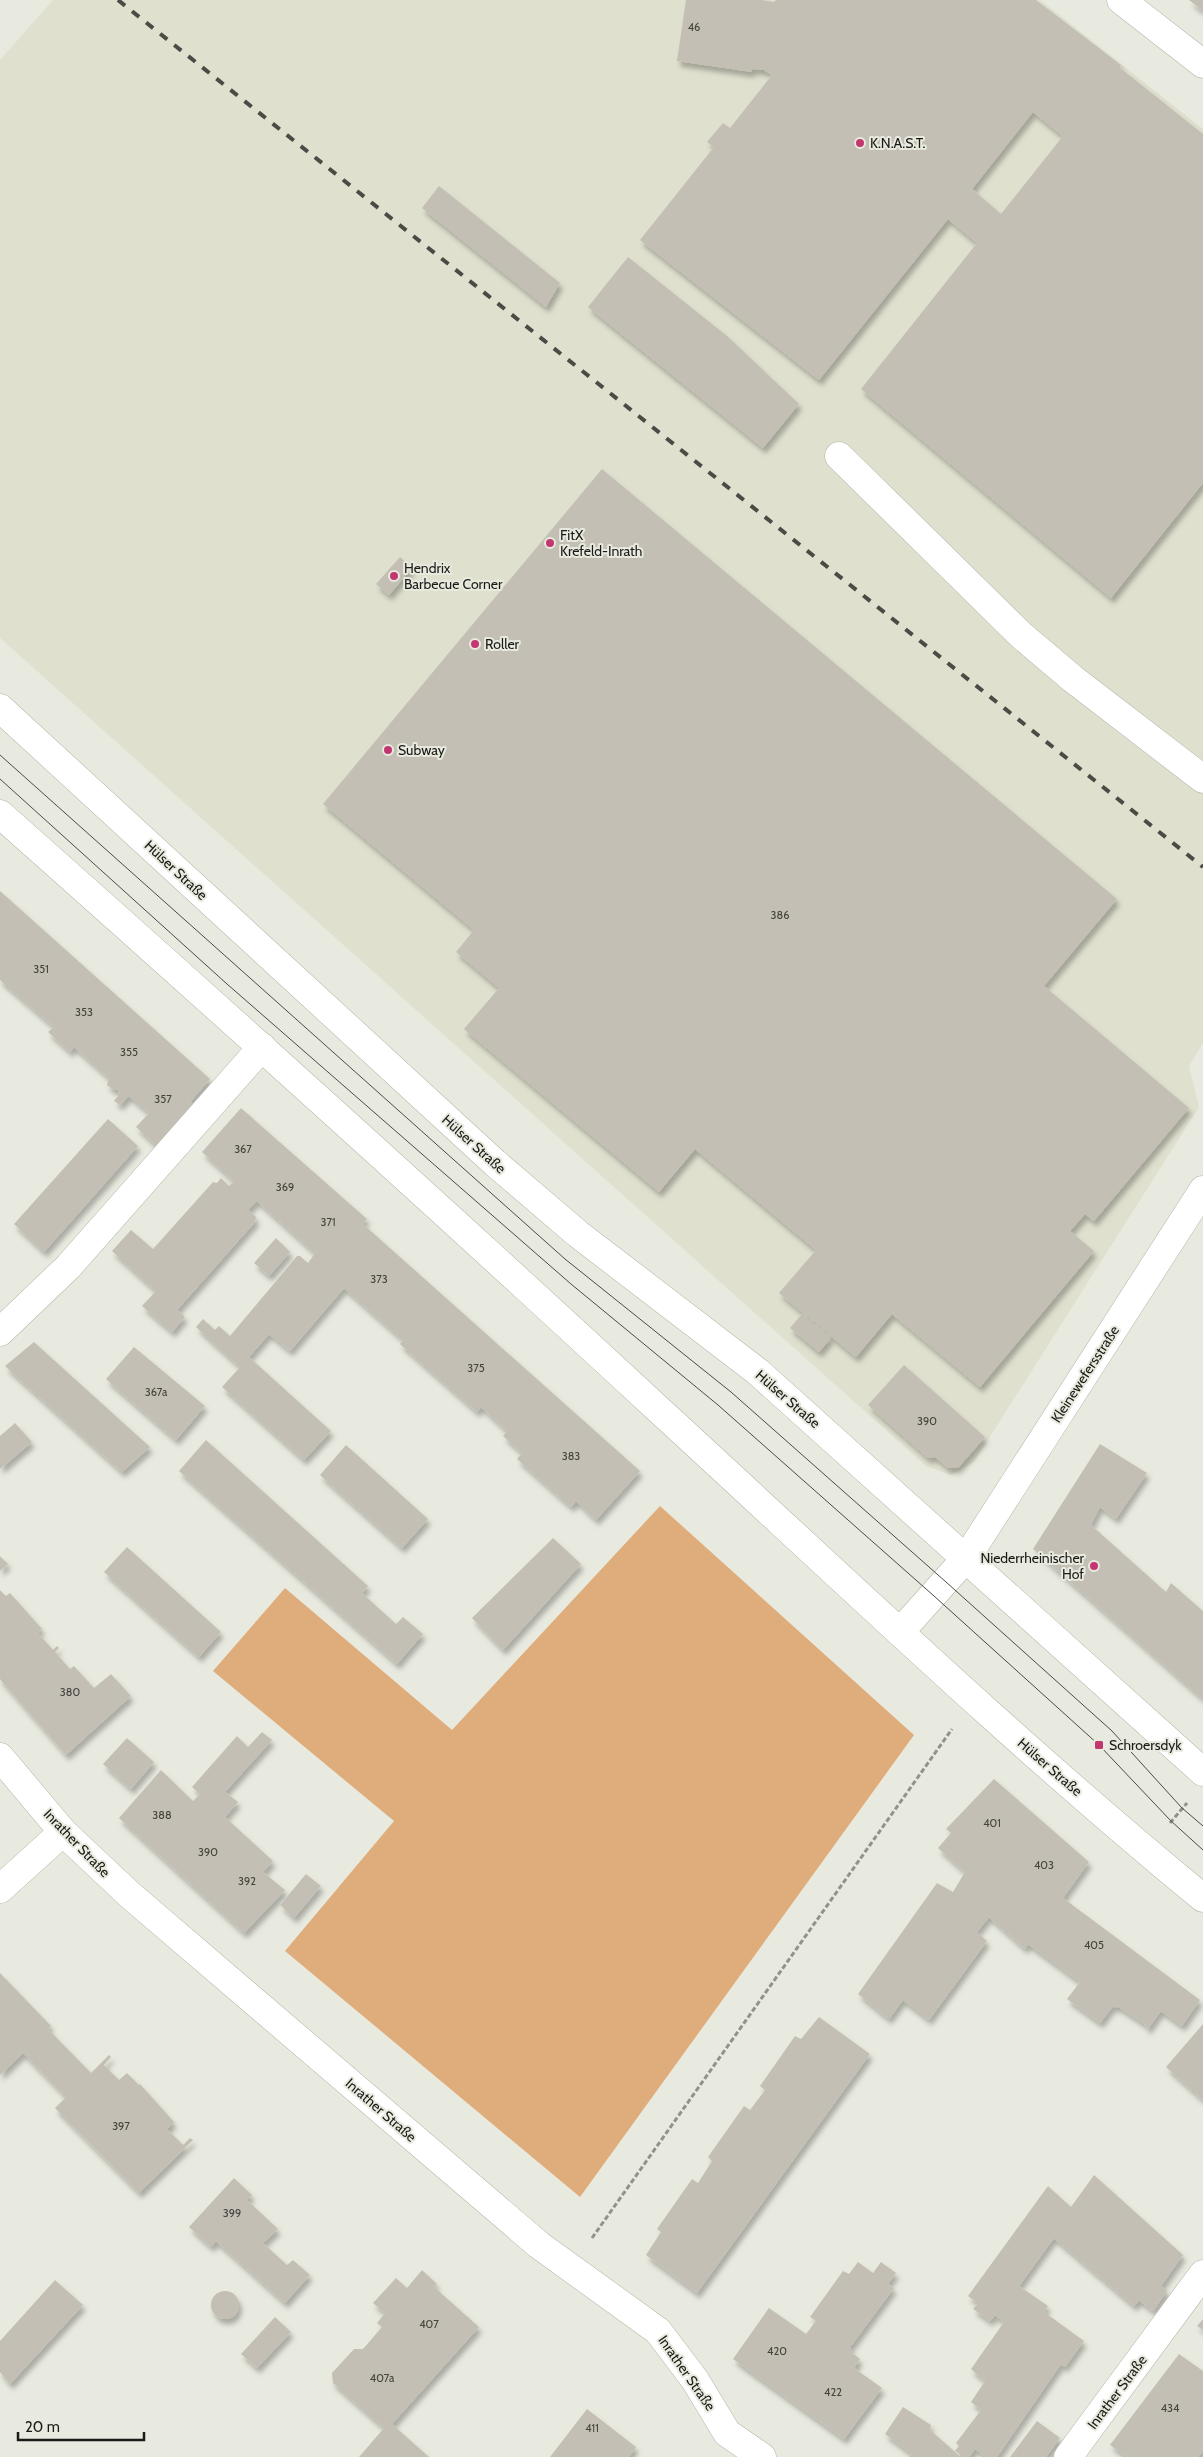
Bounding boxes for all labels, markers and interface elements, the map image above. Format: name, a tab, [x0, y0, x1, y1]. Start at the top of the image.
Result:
house number: 46	[688, 20, 700, 34]
place label: K.N.A.S.T.	[870, 134, 926, 152]
marker: K.N.A.S.T.	[854, 137, 866, 149]
place label: FitX Krefeld-Inrath	[560, 526, 642, 560]
marker: FitX Krefeld-Inrath	[544, 537, 556, 549]
place label: Hendrix Barbecue Corner	[404, 559, 503, 593]
marker: Hendrix Barbecue Corner	[388, 570, 400, 582]
place label: Roller	[485, 635, 520, 653]
marker: Roller	[469, 638, 481, 650]
place label: Subway	[398, 741, 445, 759]
marker: Subway	[382, 744, 394, 756]
street label: Hülser Straße	[141, 836, 211, 904]
house number: 386	[771, 908, 789, 922]
house number: 351	[33, 962, 49, 976]
house number: 353	[75, 1005, 93, 1019]
house number: 355	[120, 1045, 138, 1059]
house number: 357	[154, 1092, 172, 1106]
street label: Hülser Straße	[438, 1111, 510, 1177]
house number: 367	[234, 1142, 252, 1156]
house number: 369	[276, 1180, 294, 1194]
house number: 371	[320, 1215, 336, 1229]
house number: 373	[370, 1272, 388, 1286]
street label: Kleinewefersstraße	[1047, 1322, 1123, 1426]
house number: 375	[467, 1361, 485, 1375]
street label: Hülser Straße	[752, 1366, 824, 1432]
house number: 367a	[145, 1385, 168, 1399]
house number: 390	[917, 1414, 937, 1428]
house number: 383	[562, 1449, 580, 1463]
place label: Niederrheinischer Hof	[980, 1549, 1085, 1583]
marker: Niederrheinischer Hof	[1088, 1560, 1100, 1572]
house number: 380	[60, 1685, 80, 1699]
street label: Hülser Straße	[1014, 1734, 1086, 1800]
place label: Schroersdyk	[1109, 1736, 1182, 1754]
marker: Schroersdyk	[1093, 1739, 1105, 1751]
street label: Inrather Straße	[40, 1805, 114, 1881]
house number: 388	[152, 1808, 172, 1822]
house number: 401	[983, 1816, 1001, 1830]
house number: 390	[198, 1845, 218, 1859]
house number: 403	[1034, 1858, 1054, 1872]
house number: 392	[238, 1874, 256, 1888]
house number: 405	[1084, 1938, 1104, 1952]
street label: Inrather Straße	[342, 2074, 420, 2146]
house number: 397	[112, 2119, 130, 2133]
house number: 399	[223, 2206, 241, 2220]
house number: 407	[419, 2317, 439, 2331]
street label: Inrather Straße	[654, 2332, 720, 2414]
house number: 420	[767, 2344, 787, 2358]
street label: Inrather Straße	[1083, 2351, 1151, 2433]
house number: 407a	[370, 2371, 395, 2385]
house number: 422	[824, 2385, 842, 2399]
house number: 434	[1161, 2401, 1180, 2415]
scale bar	[18, 2410, 144, 2442]
text: 20 m	[25, 2418, 60, 2436]
house number: 411	[585, 2421, 599, 2435]

